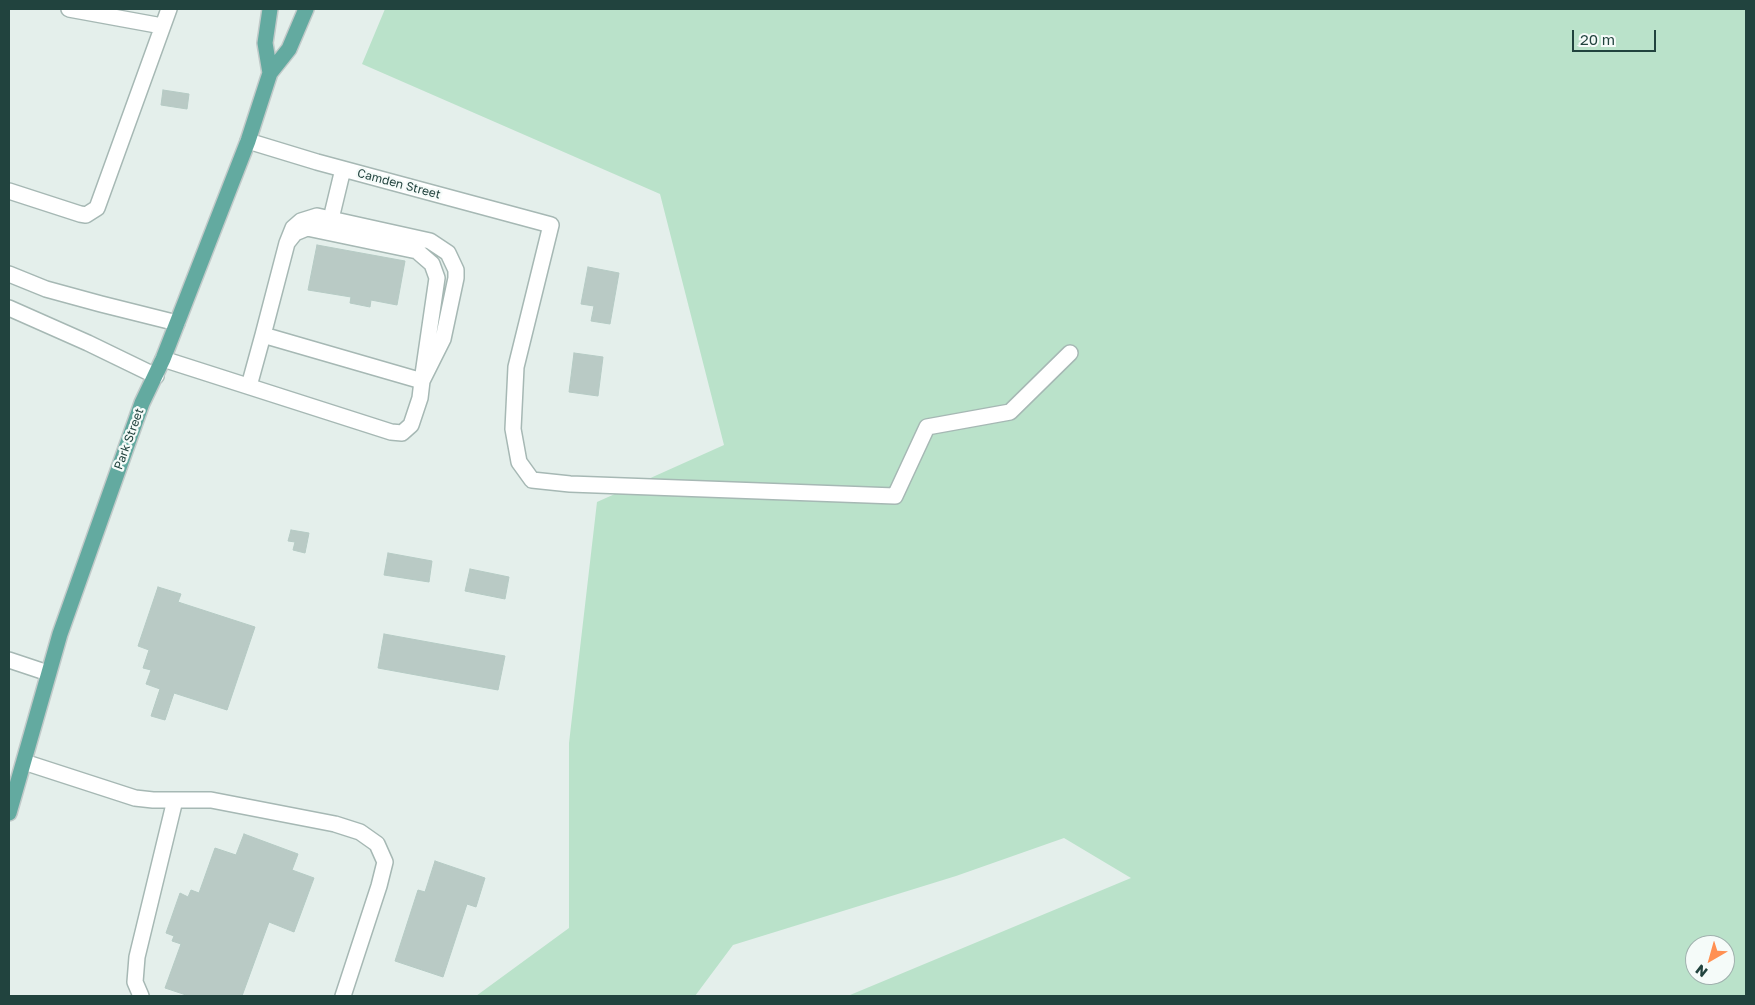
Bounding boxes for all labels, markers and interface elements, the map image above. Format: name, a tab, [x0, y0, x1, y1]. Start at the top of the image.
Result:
scale bar	[1575, 20, 1659, 52]
text: 20 m	[1580, 30, 1615, 48]
street label: Camden Street	[356, 166, 442, 202]
street label: Park Street	[111, 406, 147, 472]
north arrow	[1685, 935, 1735, 985]
text: N	[1692, 961, 1711, 981]

